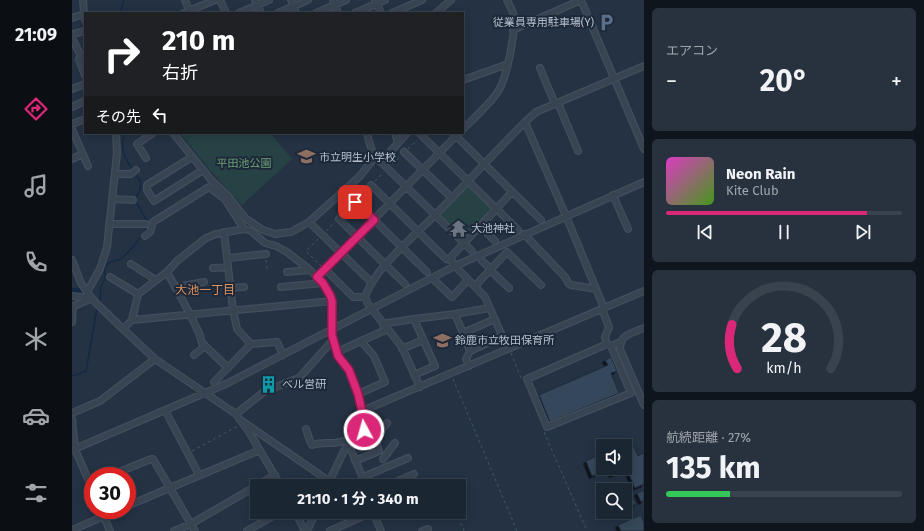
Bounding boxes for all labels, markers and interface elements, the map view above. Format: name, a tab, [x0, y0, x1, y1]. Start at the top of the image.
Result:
parking icon: 従業員専用駐車場(Y)	[597, 12, 617, 32]
place label: 従業員専用駐車場(Y)	[493, 16, 594, 29]
text: 21:09	[15, 24, 57, 46]
text: 210 m	[162, 24, 236, 57]
icon: right	[96, 28, 148, 80]
text: エアコン	[666, 43, 718, 58]
text: 右折	[162, 62, 198, 84]
text: 20°	[760, 63, 808, 99]
text: −	[666, 68, 677, 95]
text: +	[891, 68, 902, 95]
icon: directions	[22, 95, 50, 123]
icon: left	[149, 104, 171, 126]
text: その先	[96, 108, 141, 126]
school or university icon: 市立明生小学校	[296, 147, 316, 167]
place label: 市立明生小学校	[319, 151, 396, 164]
park label: 平田池公園	[217, 157, 272, 170]
text: Neon Rain	[726, 165, 795, 183]
icon: music	[22, 172, 50, 200]
text: Kite Club	[726, 183, 779, 198]
pin	[338, 185, 372, 219]
icon: arrive	[344, 191, 366, 213]
temple icon: 大池神社	[448, 218, 468, 238]
icon: previous	[694, 221, 716, 243]
icon: pause	[773, 221, 795, 243]
icon: next	[852, 221, 874, 243]
place label: 大池神社	[471, 222, 515, 235]
icon: phone	[22, 248, 50, 276]
district label: 大池一丁目	[175, 283, 235, 297]
text: 28	[761, 313, 807, 363]
icon: climate	[22, 325, 50, 353]
school or university icon: 鈴鹿市立牧田保育所	[432, 330, 452, 350]
place label: 鈴鹿市立牧田保育所	[455, 334, 555, 347]
text: km/h	[766, 359, 802, 376]
building icon: べル営研	[259, 374, 279, 394]
place label: べル営研	[282, 378, 326, 391]
icon: car	[22, 402, 50, 430]
position arrow	[343, 409, 385, 451]
text: 航続距離 · 27%	[666, 430, 751, 445]
map controls	[596, 439, 632, 519]
button: sound	[596, 439, 632, 475]
text: 135 km	[666, 450, 761, 486]
speed limit sign: 30	[84, 467, 136, 519]
icon: filters	[22, 479, 50, 507]
button: search	[596, 483, 632, 519]
text: 21:10 · 1 分 · 340 m	[297, 490, 419, 508]

